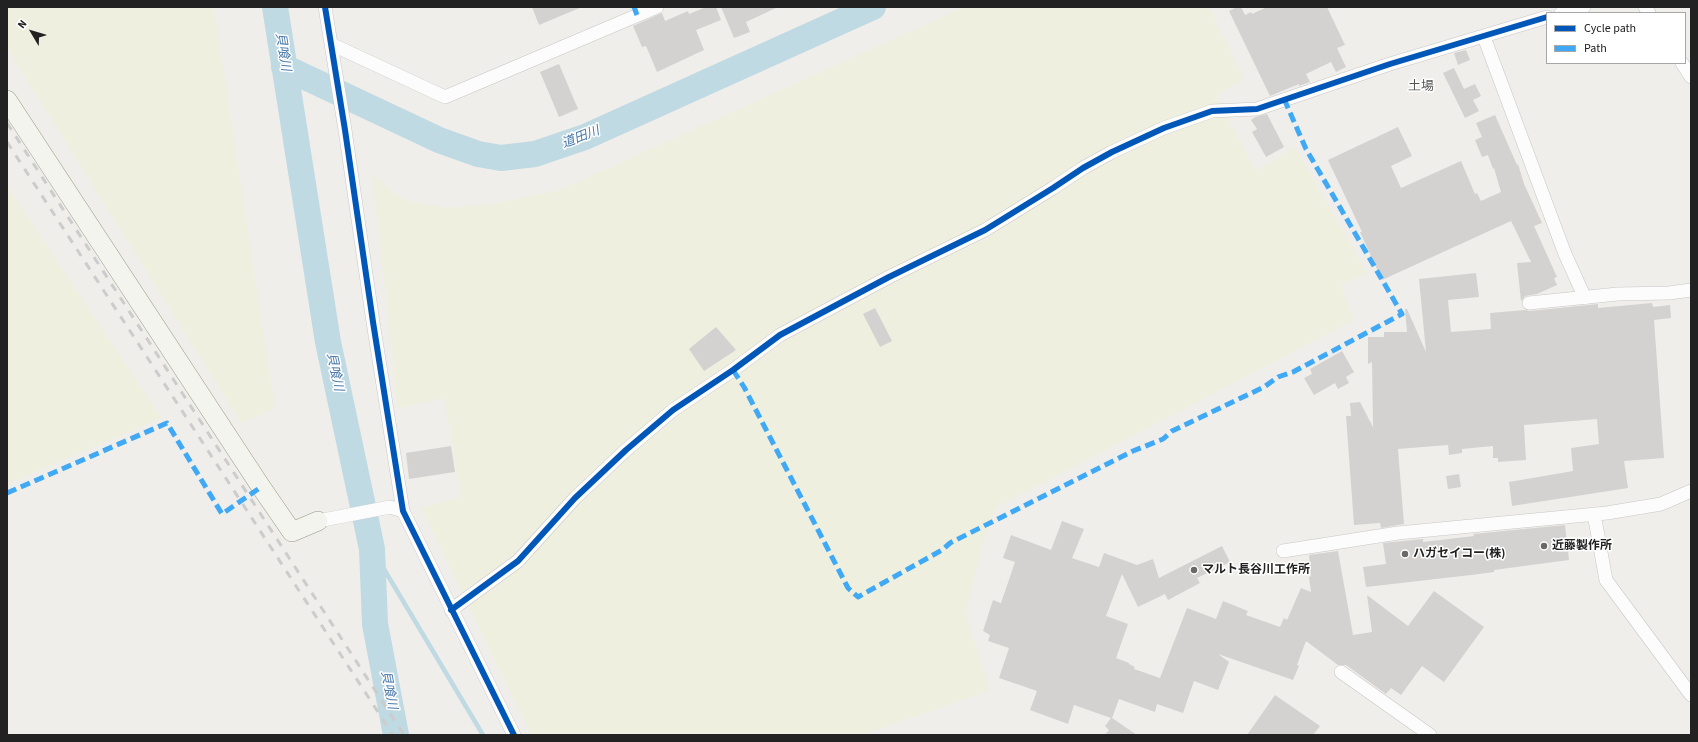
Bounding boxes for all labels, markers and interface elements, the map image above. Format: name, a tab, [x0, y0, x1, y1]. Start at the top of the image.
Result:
north arrow	[12, 12, 52, 52]
legend	[1546, 12, 1686, 64]
text: N	[14, 17, 30, 32]
text: Cycle path	[1584, 20, 1636, 37]
water label: 貝喰川	[271, 32, 293, 72]
text: Path	[1584, 40, 1607, 57]
district label: 土場	[1408, 79, 1434, 95]
water label: 道田川	[560, 124, 602, 152]
water label: 貝喰川	[322, 351, 346, 393]
place label: 近藤製作所	[1552, 539, 1612, 553]
marker: 近藤製作所	[1539, 541, 1549, 551]
place label: ハガセイコー(株)	[1413, 547, 1505, 561]
marker: ハガセイコー(株)	[1400, 549, 1410, 559]
place label: マルト長谷川工作所	[1202, 563, 1310, 577]
marker: マルト長谷川工作所	[1189, 565, 1199, 575]
water label: 貝喰川	[377, 669, 399, 711]

